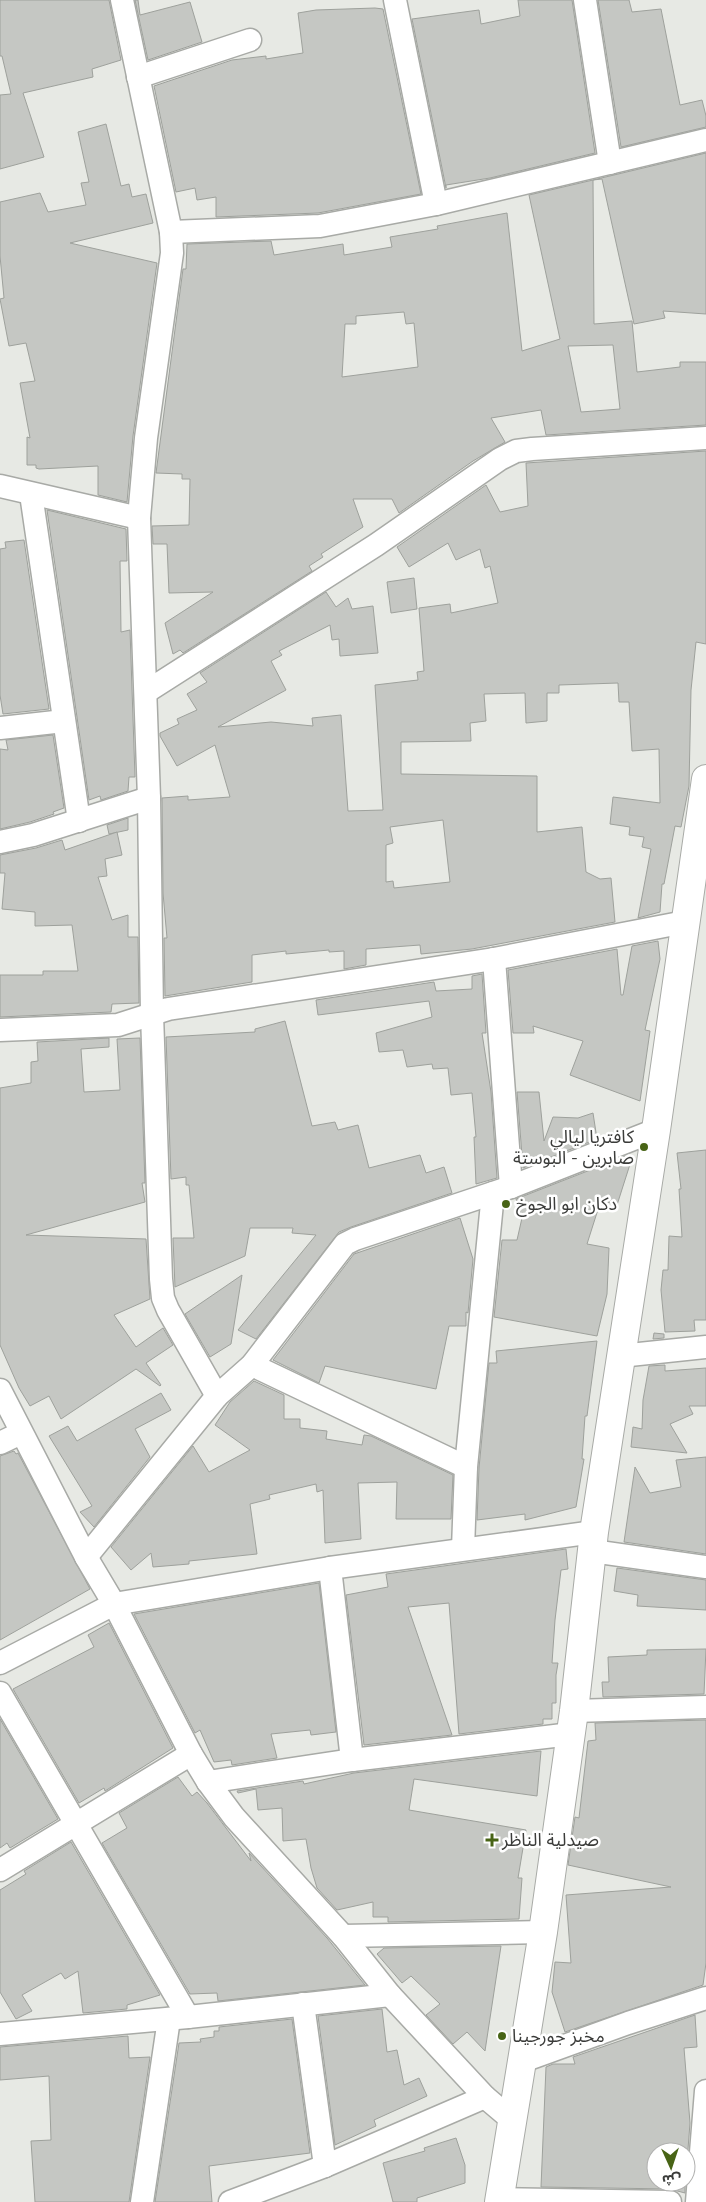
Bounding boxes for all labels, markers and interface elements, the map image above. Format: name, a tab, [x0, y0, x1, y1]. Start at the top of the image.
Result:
place label: كافتريا ليالي صابرين - البوستة	[513, 1126, 635, 1169]
marker: كافتريا ليالي صابرين - البوستة	[638, 1141, 650, 1153]
place label: دكان ابو الجوخ	[516, 1193, 617, 1217]
marker: دكان ابو الجوخ	[500, 1198, 512, 1210]
place label: صيدلية الناظر	[501, 1829, 599, 1851]
marker: صيدلية الناظر	[486, 1834, 498, 1846]
place label: مخبز جورجينا	[512, 2025, 605, 2047]
marker: مخبز جورجينا	[496, 2030, 508, 2042]
north arrow	[646, 2142, 696, 2192]
text: ش	[662, 2170, 682, 2189]

